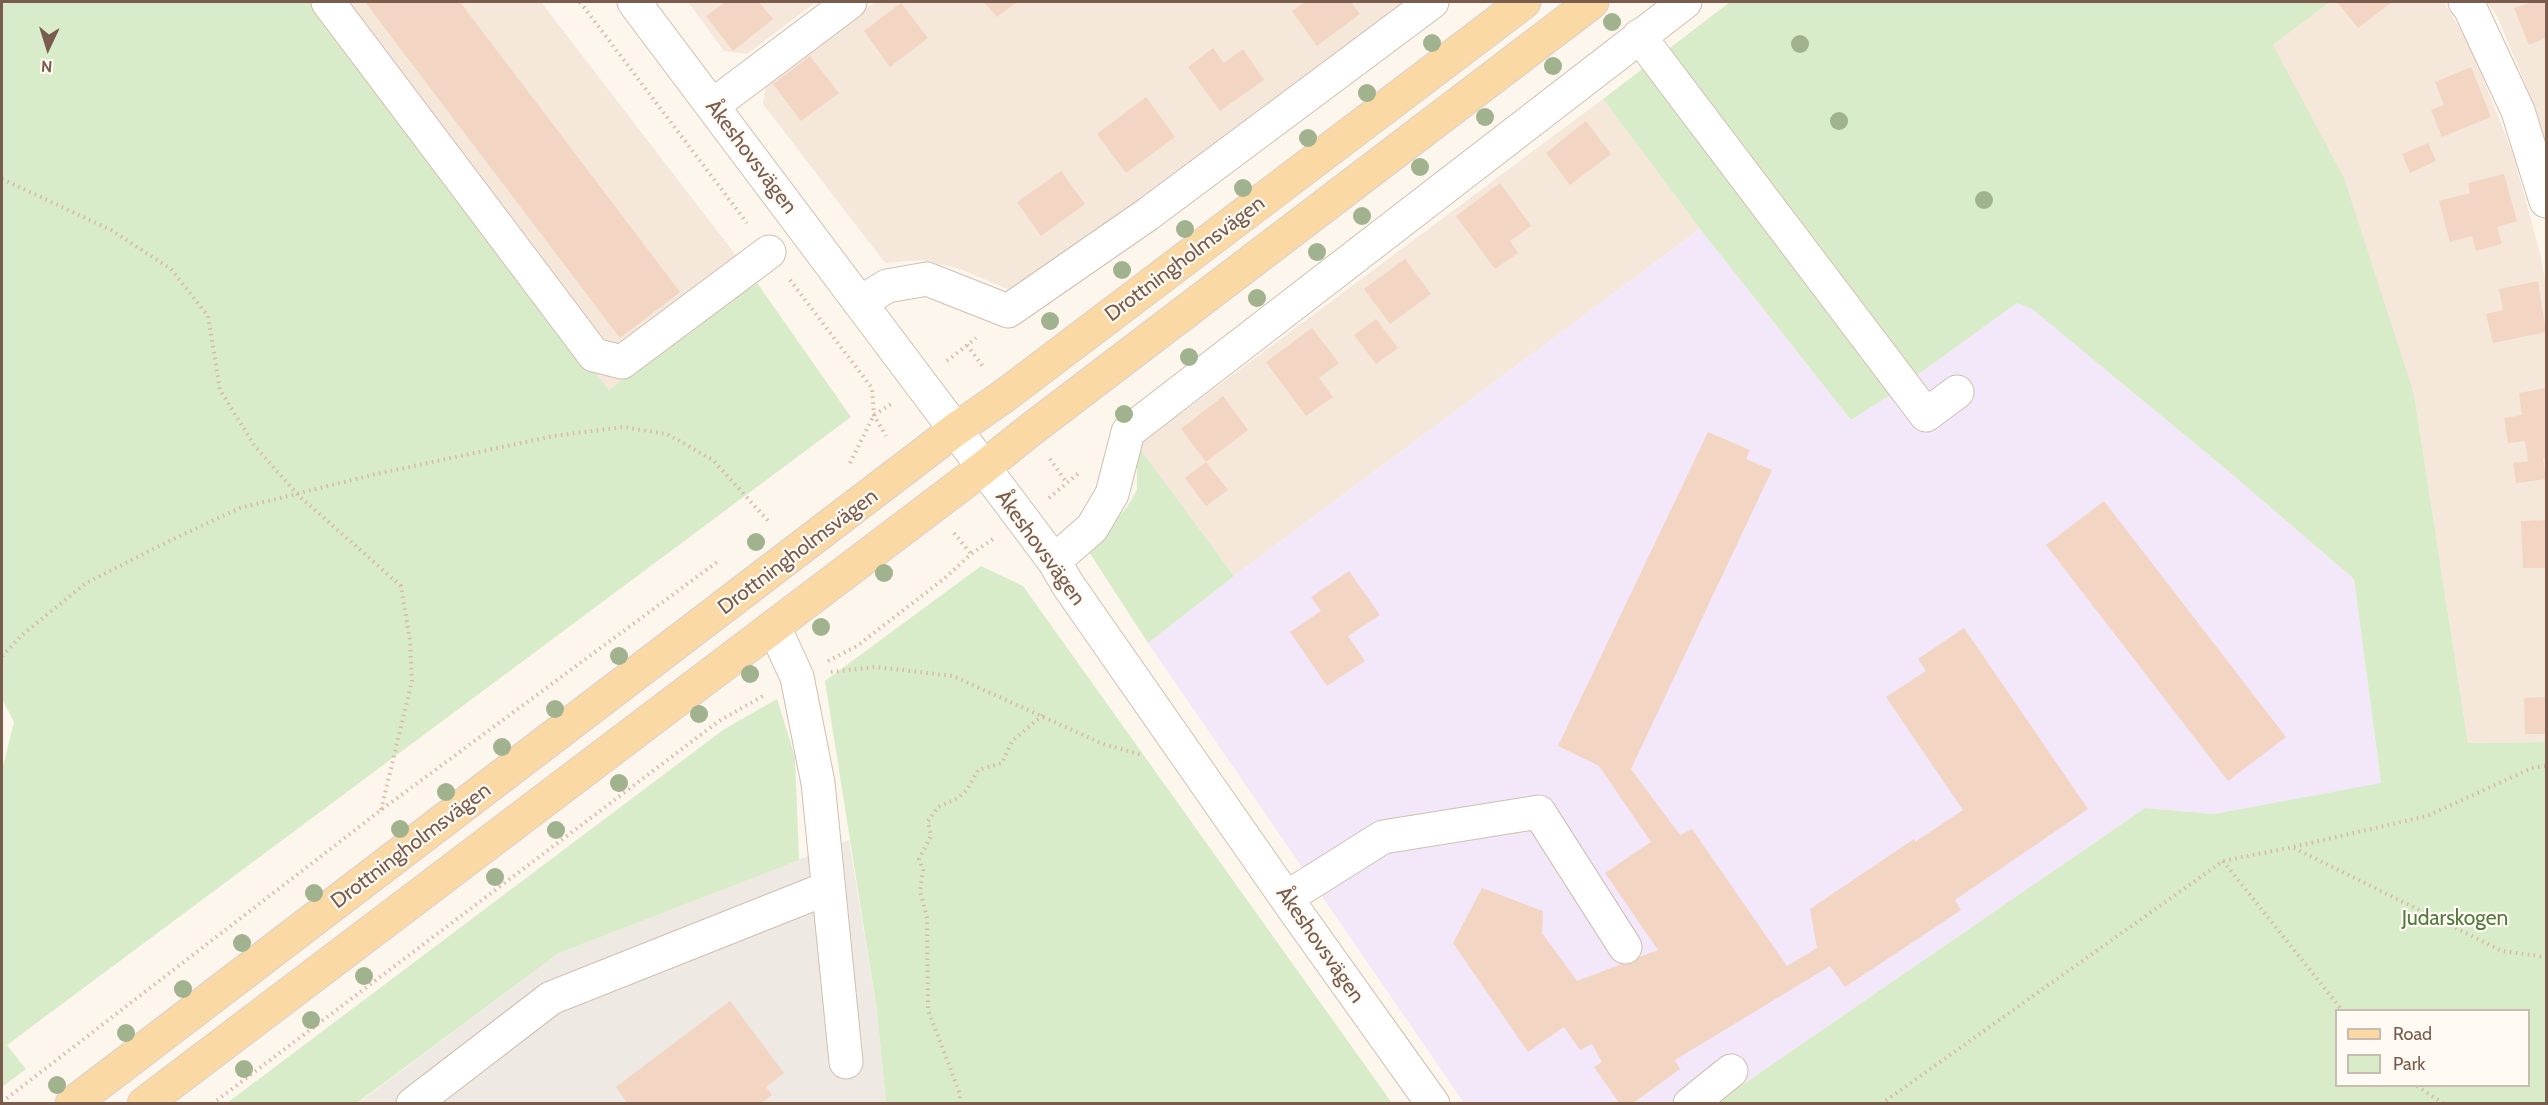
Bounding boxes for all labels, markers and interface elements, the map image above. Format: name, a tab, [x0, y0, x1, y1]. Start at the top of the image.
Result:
north arrow	[18, 18, 78, 78]
text: N	[40, 57, 53, 76]
street label: Åkeshovsvägen	[700, 95, 802, 219]
street label: Drottningholmsvägen	[1100, 191, 1270, 327]
street label: Drottningholmsvägen	[713, 484, 883, 620]
street label: Åkeshovsvägen	[990, 485, 1090, 611]
street label: Drottningholmsvägen	[326, 778, 496, 914]
street label: Åkeshovsvägen	[1271, 882, 1369, 1008]
park label: Judarskogen	[2402, 906, 2508, 932]
legend	[2335, 1009, 2530, 1087]
text: Road	[2393, 1023, 2432, 1045]
text: Park	[2393, 1053, 2425, 1075]

